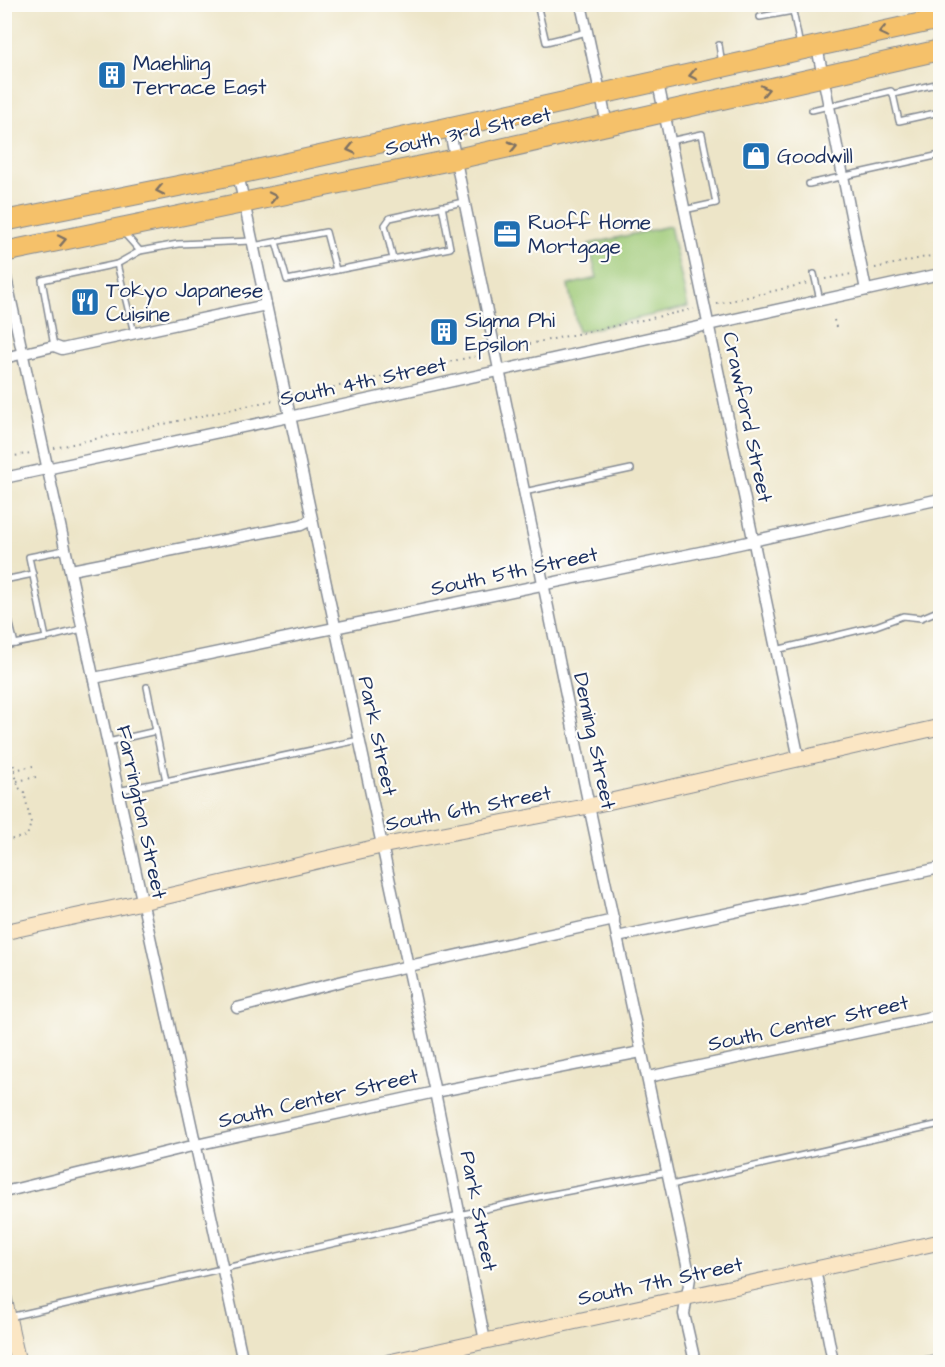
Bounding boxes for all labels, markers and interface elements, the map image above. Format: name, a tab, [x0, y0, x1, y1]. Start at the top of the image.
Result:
one-way arrow	[879, 25, 889, 38]
place label: Maehling Terrace East	[133, 49, 267, 102]
building icon: Maehling Terrace East	[96, 59, 128, 91]
one-way arrow	[688, 68, 698, 81]
one-way arrow	[760, 85, 770, 98]
street label: South 3rd Street	[382, 100, 555, 163]
one-way arrow	[508, 140, 518, 153]
shop icon: Goodwill	[740, 140, 772, 172]
one-way arrow	[346, 141, 356, 154]
place label: Goodwill	[777, 142, 853, 171]
one-way arrow	[156, 183, 166, 196]
one-way arrow	[268, 191, 278, 204]
place label: Ruoff Home Mortgage	[528, 208, 651, 263]
office icon: Ruoff Home Mortgage	[491, 218, 523, 250]
one-way arrow	[57, 235, 67, 248]
place label: Tokyo Japanese Cuisine	[106, 276, 263, 329]
restaurant icon: Tokyo Japanese Cuisine	[69, 286, 101, 318]
place label: Sigma Phi Epsilon	[465, 306, 555, 360]
building icon: Sigma Phi Epsilon	[428, 316, 460, 348]
street label: Crawford Street	[715, 329, 780, 506]
street label: South 4th Street	[277, 350, 450, 413]
street label: South 5th Street	[428, 540, 601, 603]
street label: Deming Street	[564, 670, 623, 813]
street label: Park Street	[351, 674, 404, 799]
street label: Farrington Street	[107, 723, 174, 903]
street label: South 6th Street	[383, 778, 554, 839]
street label: South Center Street	[705, 988, 912, 1059]
street label: South Center Street	[215, 1061, 422, 1136]
street label: Park Street	[453, 1149, 504, 1274]
street label: South 7th Street	[575, 1250, 746, 1313]

